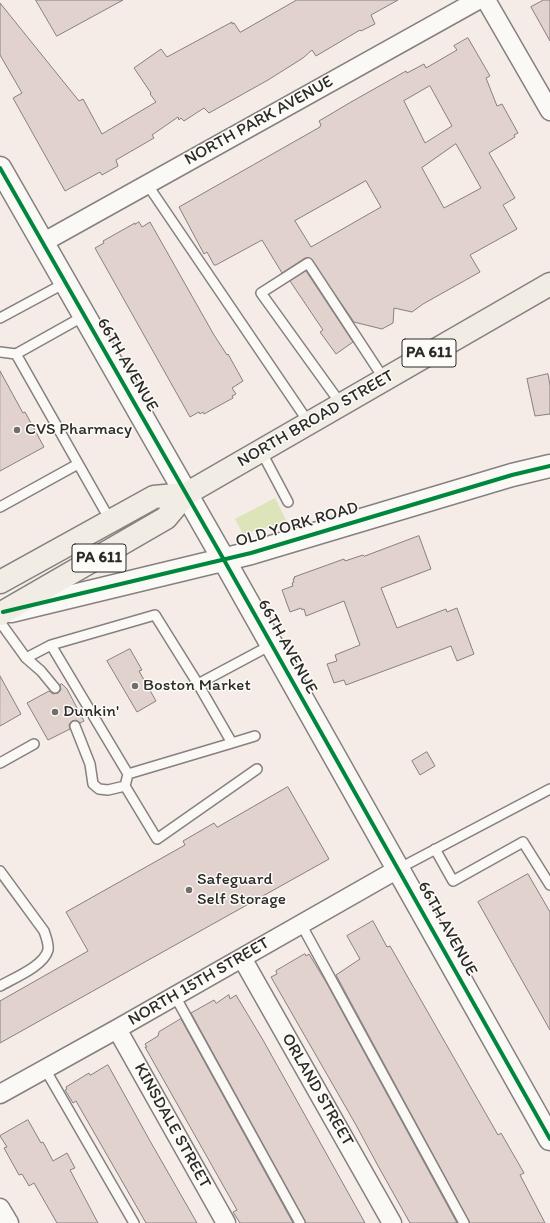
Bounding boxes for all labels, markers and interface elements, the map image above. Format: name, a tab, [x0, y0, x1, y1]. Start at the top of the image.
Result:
street label: NORTH PARK AVENUE	[181, 72, 337, 170]
street label: 66TH AVENUE	[92, 314, 162, 416]
road number: PA 611	[402, 339, 456, 367]
street label: NORTH BROAD STREET	[234, 366, 398, 472]
place label: CVS Pharmacy	[25, 420, 132, 440]
marker: CVS Pharmacy	[12, 425, 22, 435]
street label: OLD YORK ROAD	[233, 498, 361, 552]
road number: PA 611	[72, 544, 126, 572]
street label: 66TH AVENUE	[253, 596, 321, 698]
place label: Boston Market	[143, 676, 251, 696]
marker: Boston Market	[130, 681, 140, 691]
place label: Dunkin'	[63, 702, 119, 722]
marker: Dunkin'	[50, 707, 60, 717]
place label: Safeguard Self Storage	[197, 870, 286, 910]
street label: 66TH AVENUE	[413, 878, 481, 980]
marker: Safeguard Self Storage	[184, 885, 194, 895]
street label: NORTH 15TH STREET	[125, 933, 273, 1031]
street label: ORLAND STREET	[277, 1030, 357, 1150]
street label: KINSDALE STREET	[129, 1060, 215, 1192]

